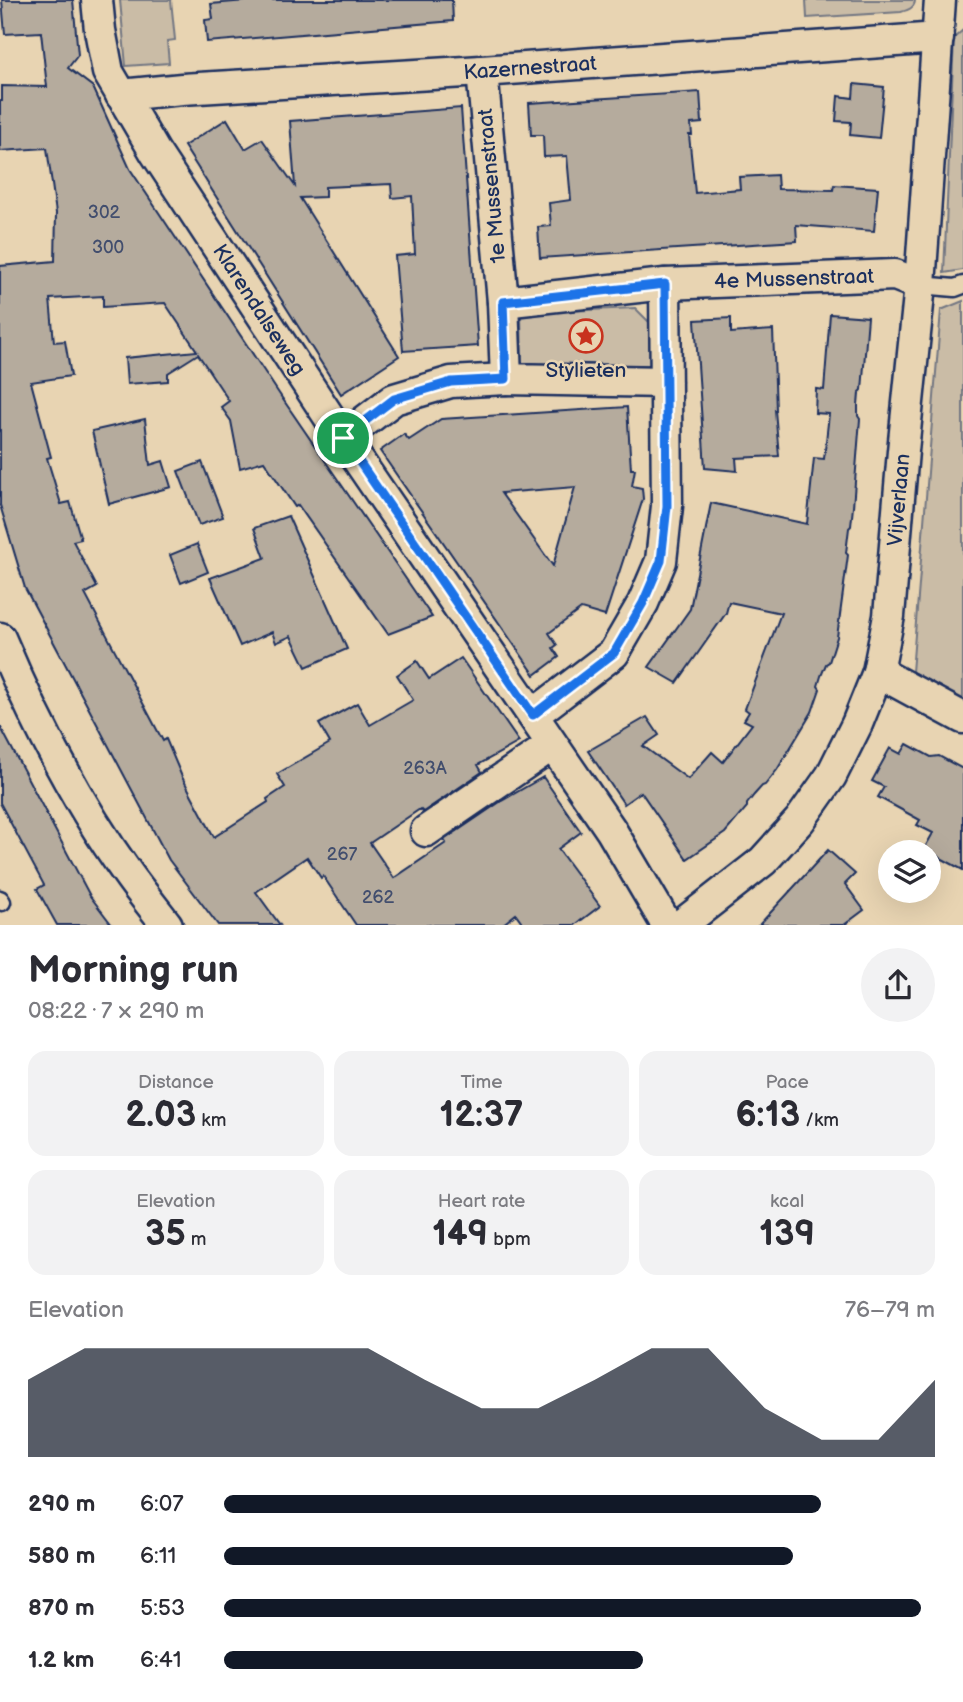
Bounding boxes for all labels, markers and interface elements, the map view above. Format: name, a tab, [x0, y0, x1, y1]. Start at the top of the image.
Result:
street label: Kazernestraat	[463, 51, 598, 85]
street label: 1e Mussenstraat	[473, 107, 511, 264]
house number: 302	[88, 202, 121, 223]
house number: 300	[92, 237, 124, 258]
street label: Klarendalseweg	[207, 240, 311, 380]
street label: 4e Mussenstraat	[714, 264, 875, 294]
place icon: Stylieten	[567, 317, 605, 355]
place label: Stylieten	[546, 358, 626, 383]
pin	[313, 408, 373, 468]
icon: arrive	[324, 419, 362, 457]
street label: Vijverlaan	[882, 453, 916, 547]
house number: 263A	[403, 758, 447, 779]
map controls	[878, 840, 941, 903]
button: layers	[878, 840, 941, 903]
house number: 267	[327, 844, 357, 865]
house number: 262	[362, 887, 394, 908]
text: Morning run	[28, 948, 239, 993]
button: share	[861, 948, 935, 1022]
text: 08:22 · 7 × 290 m	[28, 997, 204, 1025]
text: Distance	[138, 1071, 214, 1094]
text: Time	[460, 1071, 503, 1094]
text: Pace	[765, 1071, 809, 1094]
text: 2.03	[125, 1094, 196, 1137]
text: 12:37	[440, 1094, 523, 1137]
text: 6:13	[735, 1094, 800, 1137]
text: km	[196, 1109, 226, 1132]
text: /km	[800, 1109, 839, 1132]
text: Elevation	[136, 1190, 215, 1213]
text: Heart rate	[438, 1190, 525, 1213]
text: kcal	[770, 1190, 804, 1213]
text: 35	[145, 1213, 186, 1256]
text: 149	[432, 1213, 488, 1256]
text: 139	[759, 1213, 815, 1256]
text: m	[186, 1228, 207, 1251]
text: bpm	[488, 1228, 531, 1251]
text: Elevation	[28, 1296, 124, 1324]
text: 76–79 m	[845, 1296, 935, 1324]
text: 290 m	[28, 1490, 95, 1518]
text: 6:07	[140, 1490, 184, 1518]
text: 580 m	[28, 1542, 95, 1570]
text: 6:11	[140, 1542, 177, 1570]
text: 870 m	[28, 1594, 95, 1622]
text: 5:53	[140, 1594, 185, 1622]
text: 1.2 km	[28, 1646, 94, 1674]
text: 6:41	[140, 1646, 182, 1674]

